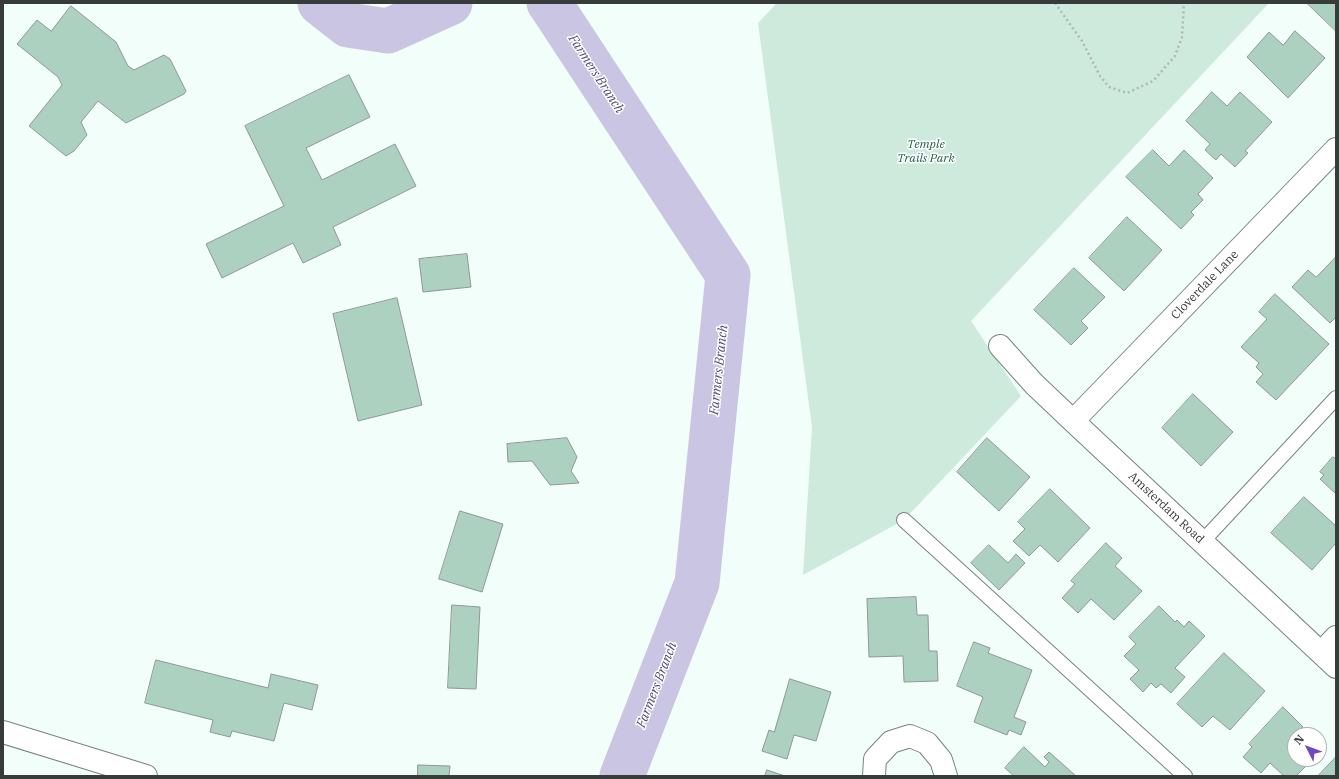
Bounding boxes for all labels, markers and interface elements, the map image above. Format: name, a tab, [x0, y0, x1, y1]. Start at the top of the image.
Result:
water label: Farmers Branch	[565, 32, 627, 116]
park label: Temple Trails Park	[897, 138, 955, 166]
street label: Cloverdale Lane	[1168, 247, 1242, 323]
water label: Farmers Branch	[707, 324, 731, 416]
street label: Amsterdam Road	[1125, 469, 1207, 547]
water label: Farmers Branch	[634, 640, 680, 730]
north arrow	[1287, 727, 1327, 767]
text: N	[1291, 732, 1307, 748]

